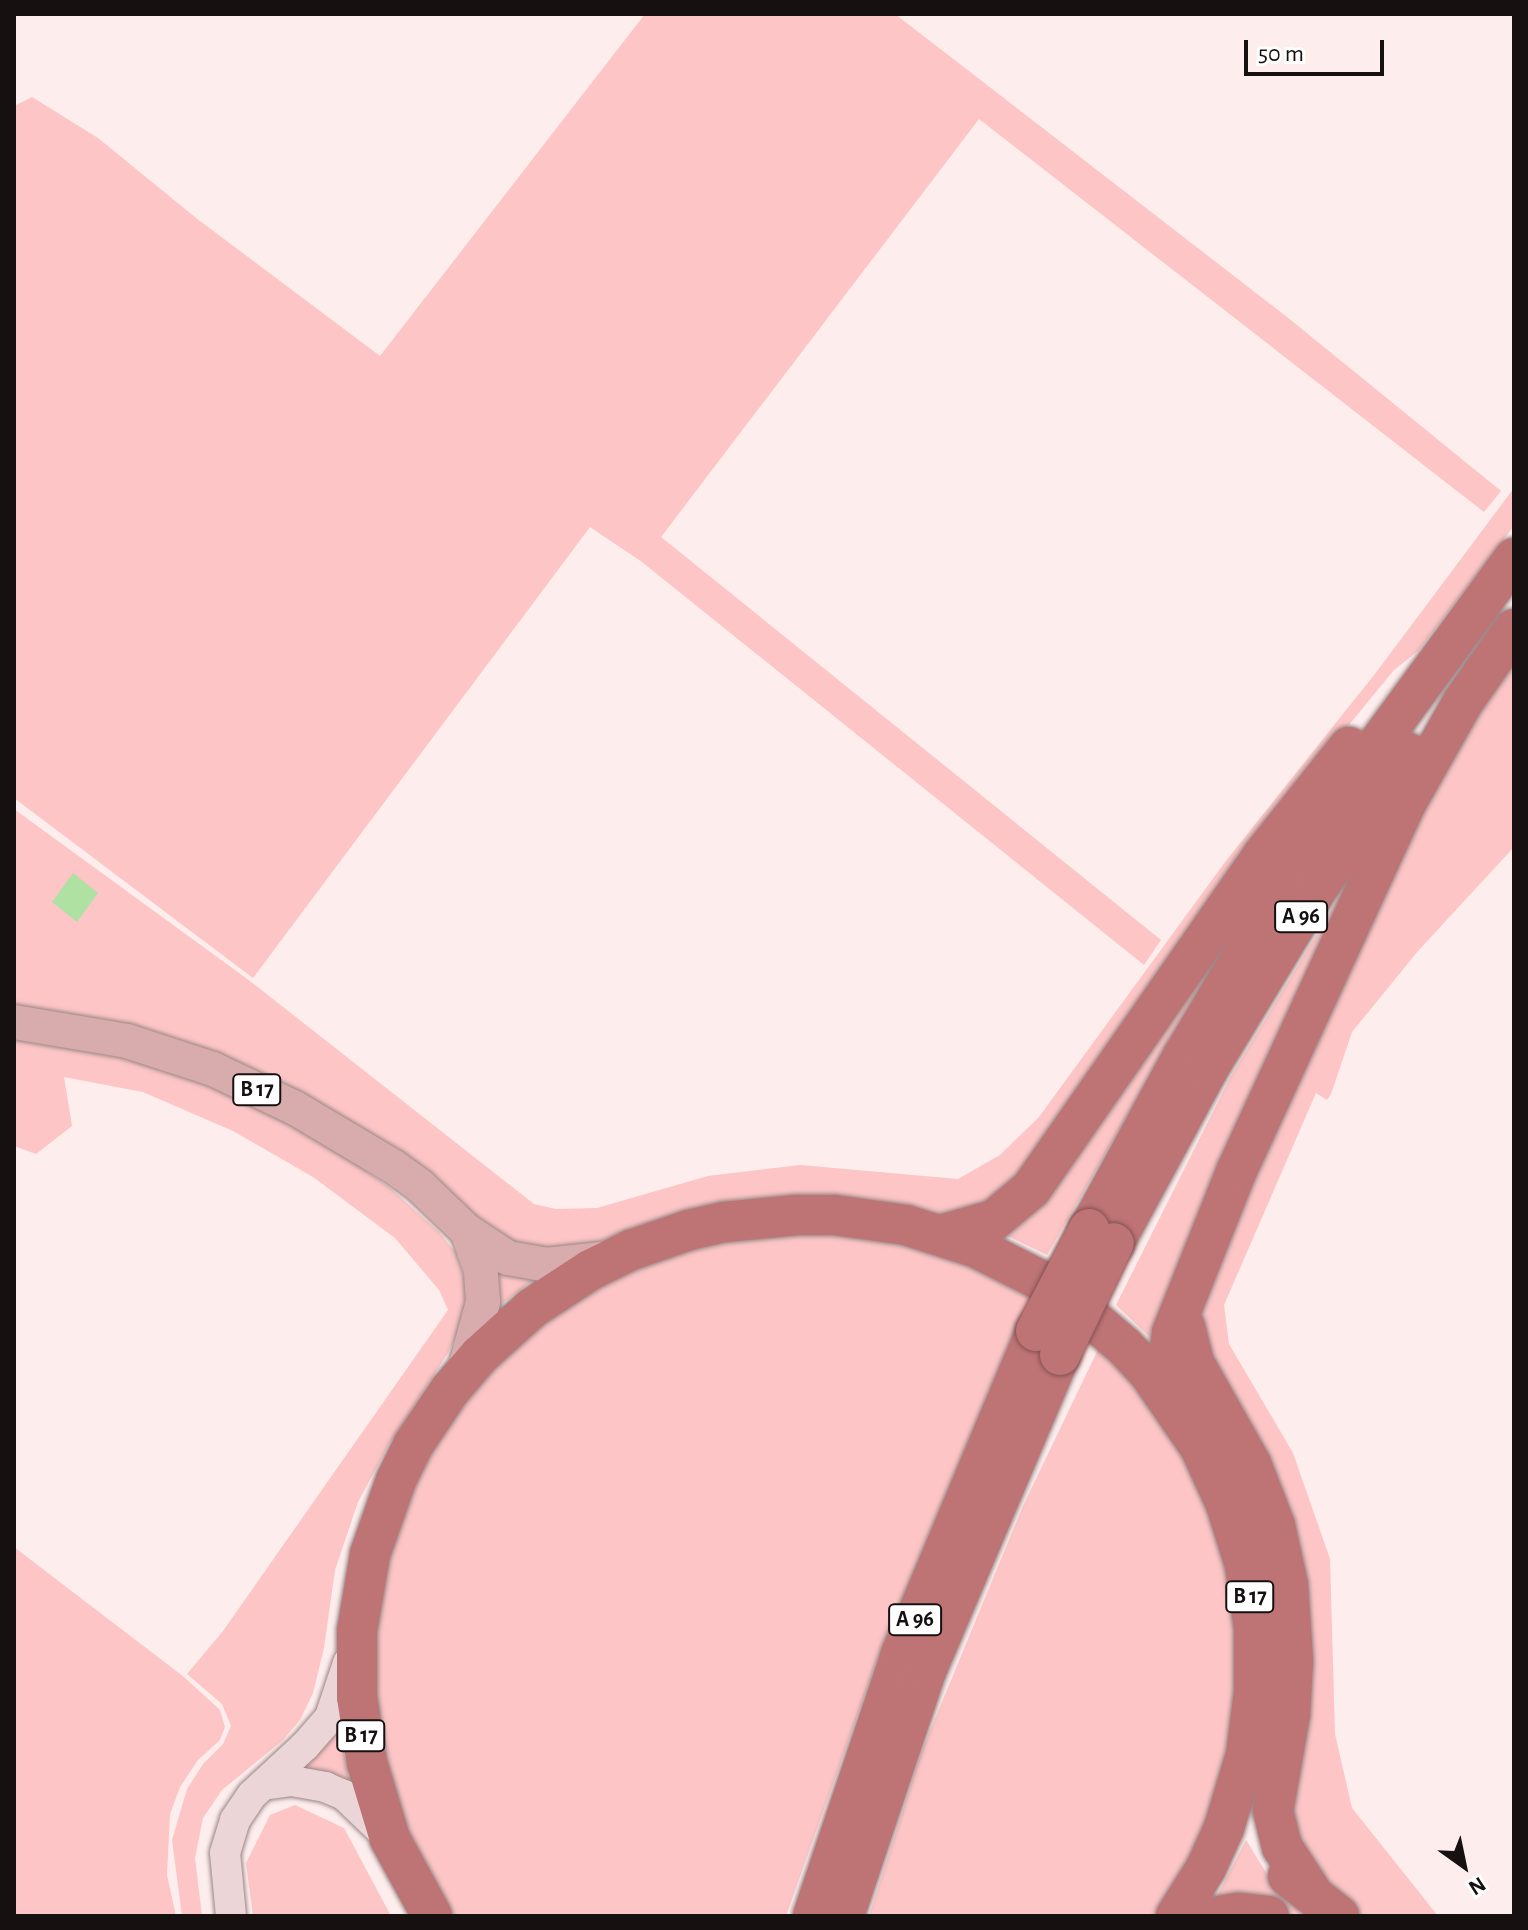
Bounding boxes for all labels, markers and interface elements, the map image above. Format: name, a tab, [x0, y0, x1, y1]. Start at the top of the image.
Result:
scale bar	[1248, 24, 1388, 74]
text: 50 m	[1258, 42, 1304, 66]
road number: A 96	[1273, 899, 1329, 935]
road number: B 17	[231, 1072, 283, 1108]
road number: B 17	[1224, 1579, 1276, 1615]
road number: A 96	[887, 1602, 943, 1638]
road number: B 17	[335, 1718, 387, 1754]
north arrow	[1424, 1826, 1504, 1906]
text: N	[1465, 1873, 1489, 1900]

